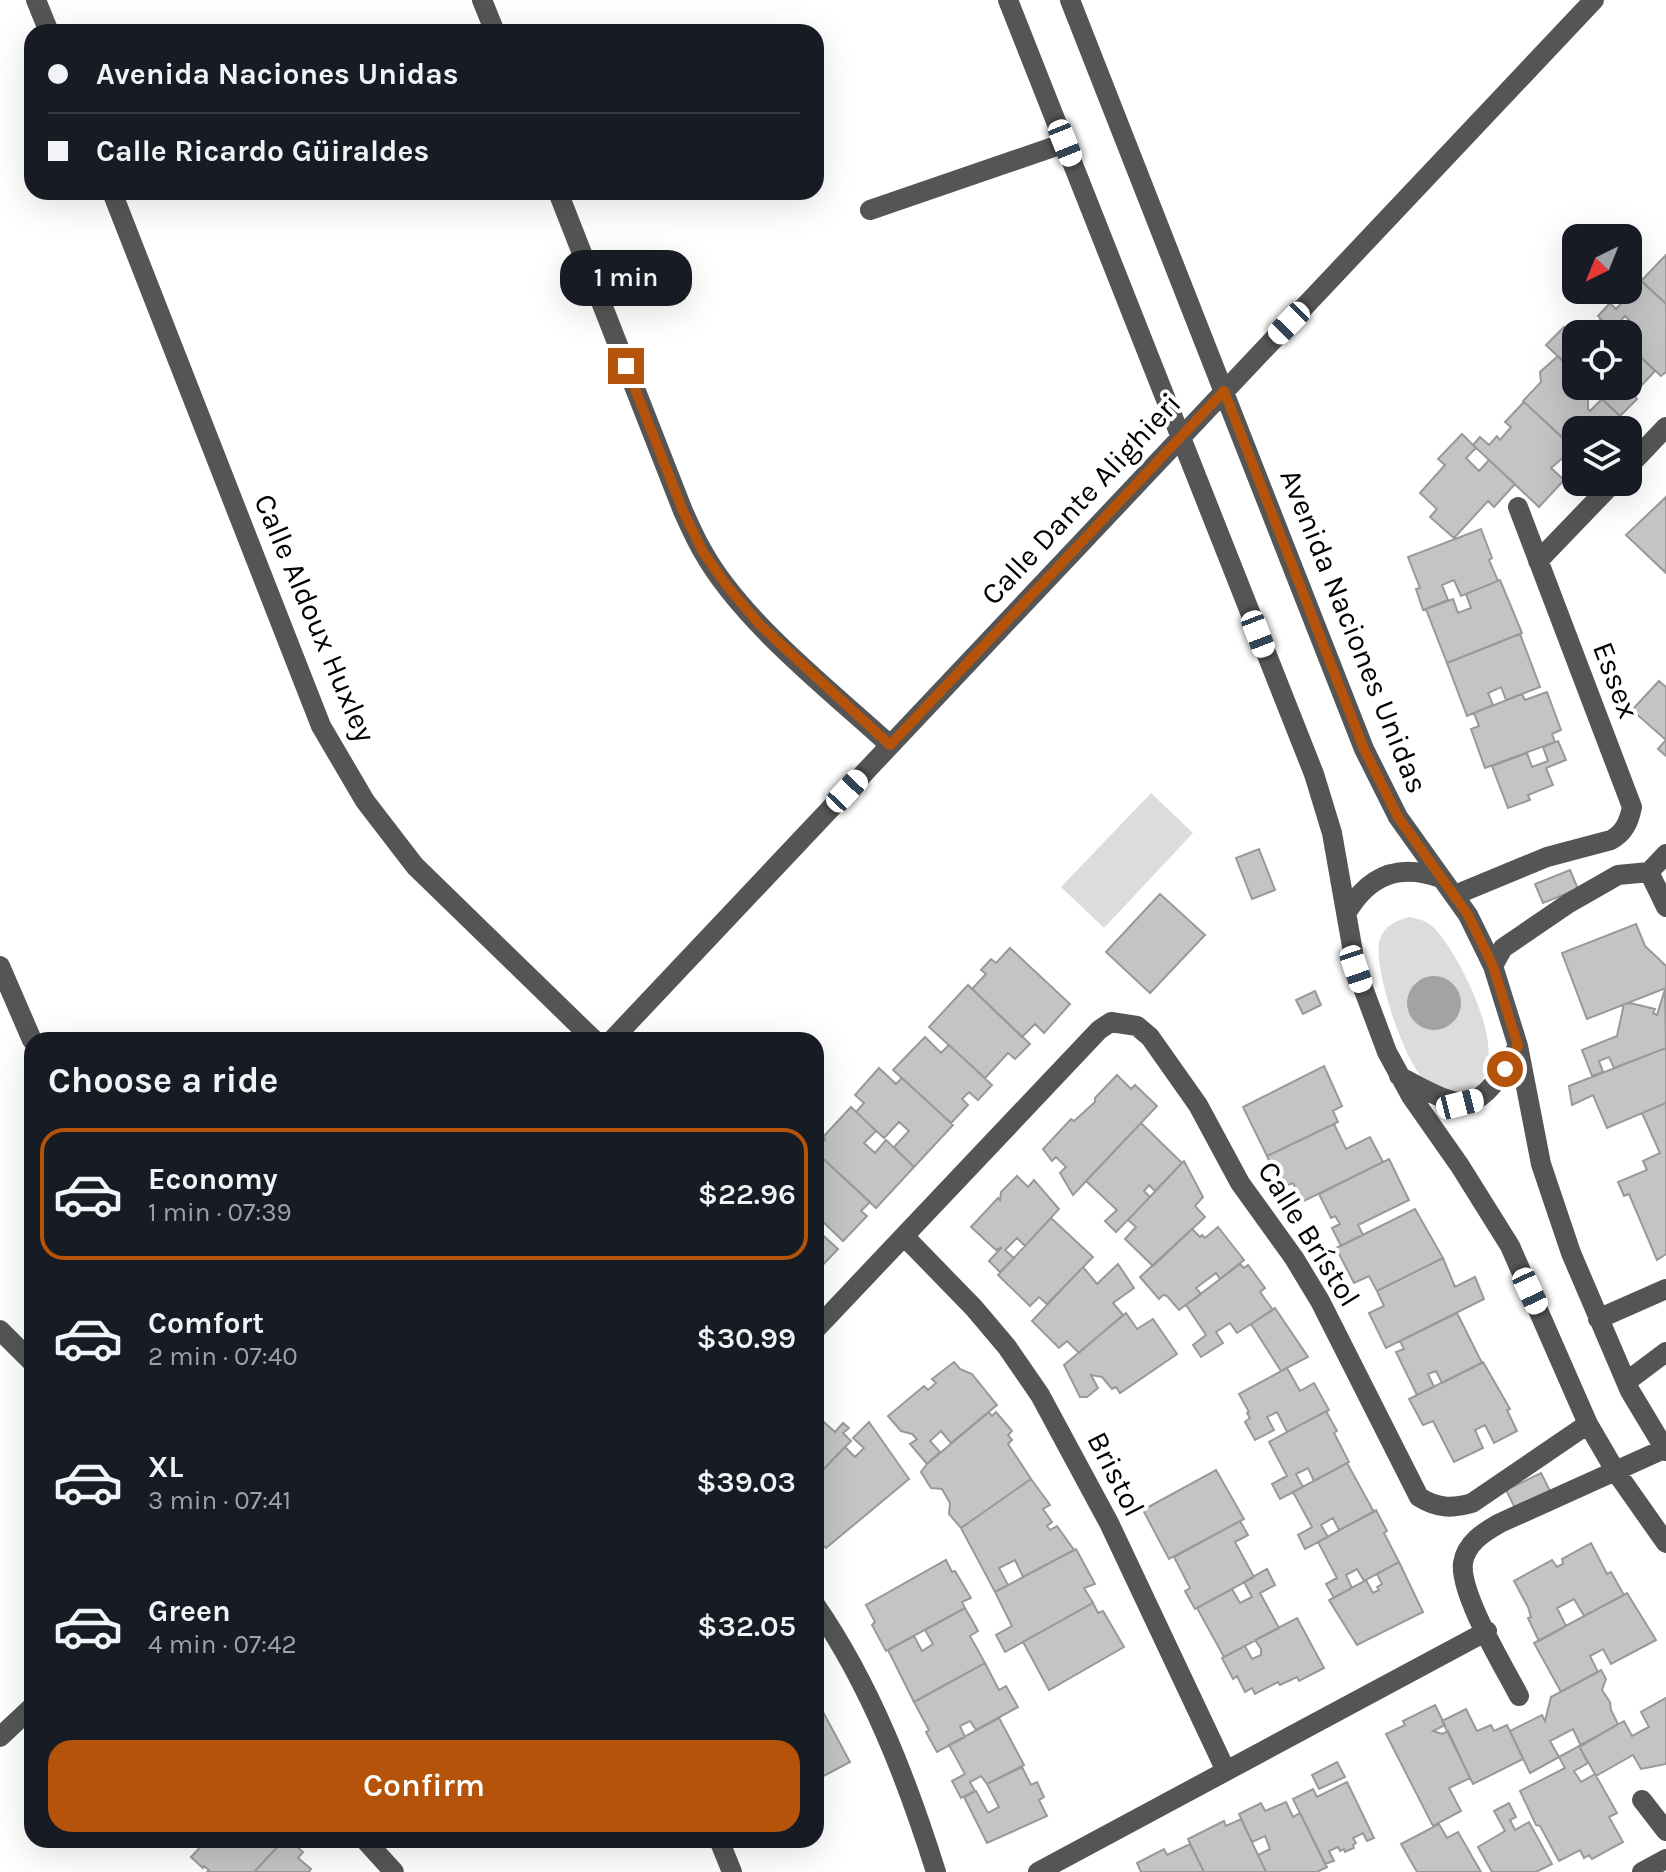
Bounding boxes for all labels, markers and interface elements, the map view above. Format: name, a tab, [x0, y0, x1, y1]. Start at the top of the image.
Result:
text: Avenida Naciones Unidas	[96, 56, 459, 92]
car	[1045, 116, 1085, 170]
text: Calle Ricardo Güiraldes	[96, 133, 429, 169]
north arrow	[1562, 224, 1642, 304]
map controls	[1562, 224, 1642, 496]
callout: 1 min	[560, 250, 692, 306]
text: 1 min	[594, 262, 658, 293]
car	[1264, 297, 1314, 349]
button: locate	[1562, 320, 1642, 400]
route end	[608, 348, 644, 384]
street label: Calle Dante Alighieri	[974, 386, 1188, 612]
button: layers	[1562, 416, 1642, 496]
street label: Avenida Naciones Unidas	[1272, 464, 1436, 798]
street label: Calle Aldoux Huxley	[246, 489, 384, 747]
car	[1238, 607, 1278, 661]
street label: Essex	[1585, 637, 1647, 723]
car	[822, 765, 872, 817]
car	[1337, 942, 1375, 996]
route start	[1487, 1051, 1523, 1087]
text: Choose a ride	[48, 1059, 278, 1101]
car	[1434, 1087, 1486, 1121]
street label: Calle Brístol	[1250, 1155, 1368, 1313]
icon: car	[52, 1158, 124, 1230]
text: Economy	[148, 1161, 278, 1197]
text: $22.96	[698, 1176, 796, 1212]
text: 1 min · 07:39	[148, 1197, 292, 1228]
car	[1509, 1264, 1551, 1318]
icon: car	[52, 1302, 124, 1374]
text: Comfort	[148, 1305, 264, 1341]
text: $30.99	[697, 1320, 796, 1356]
text: 2 min · 07:40	[148, 1341, 298, 1372]
street label: Bristol	[1079, 1426, 1153, 1522]
icon: car	[52, 1446, 124, 1518]
text: XL	[148, 1449, 183, 1485]
text: $39.03	[696, 1464, 796, 1500]
text: 3 min · 07:41	[148, 1485, 291, 1516]
icon: car	[52, 1590, 124, 1662]
text: Green	[148, 1593, 231, 1629]
text: $32.05	[697, 1608, 796, 1644]
text: 4 min · 07:42	[148, 1629, 297, 1660]
button: Confirm	[48, 1740, 800, 1832]

